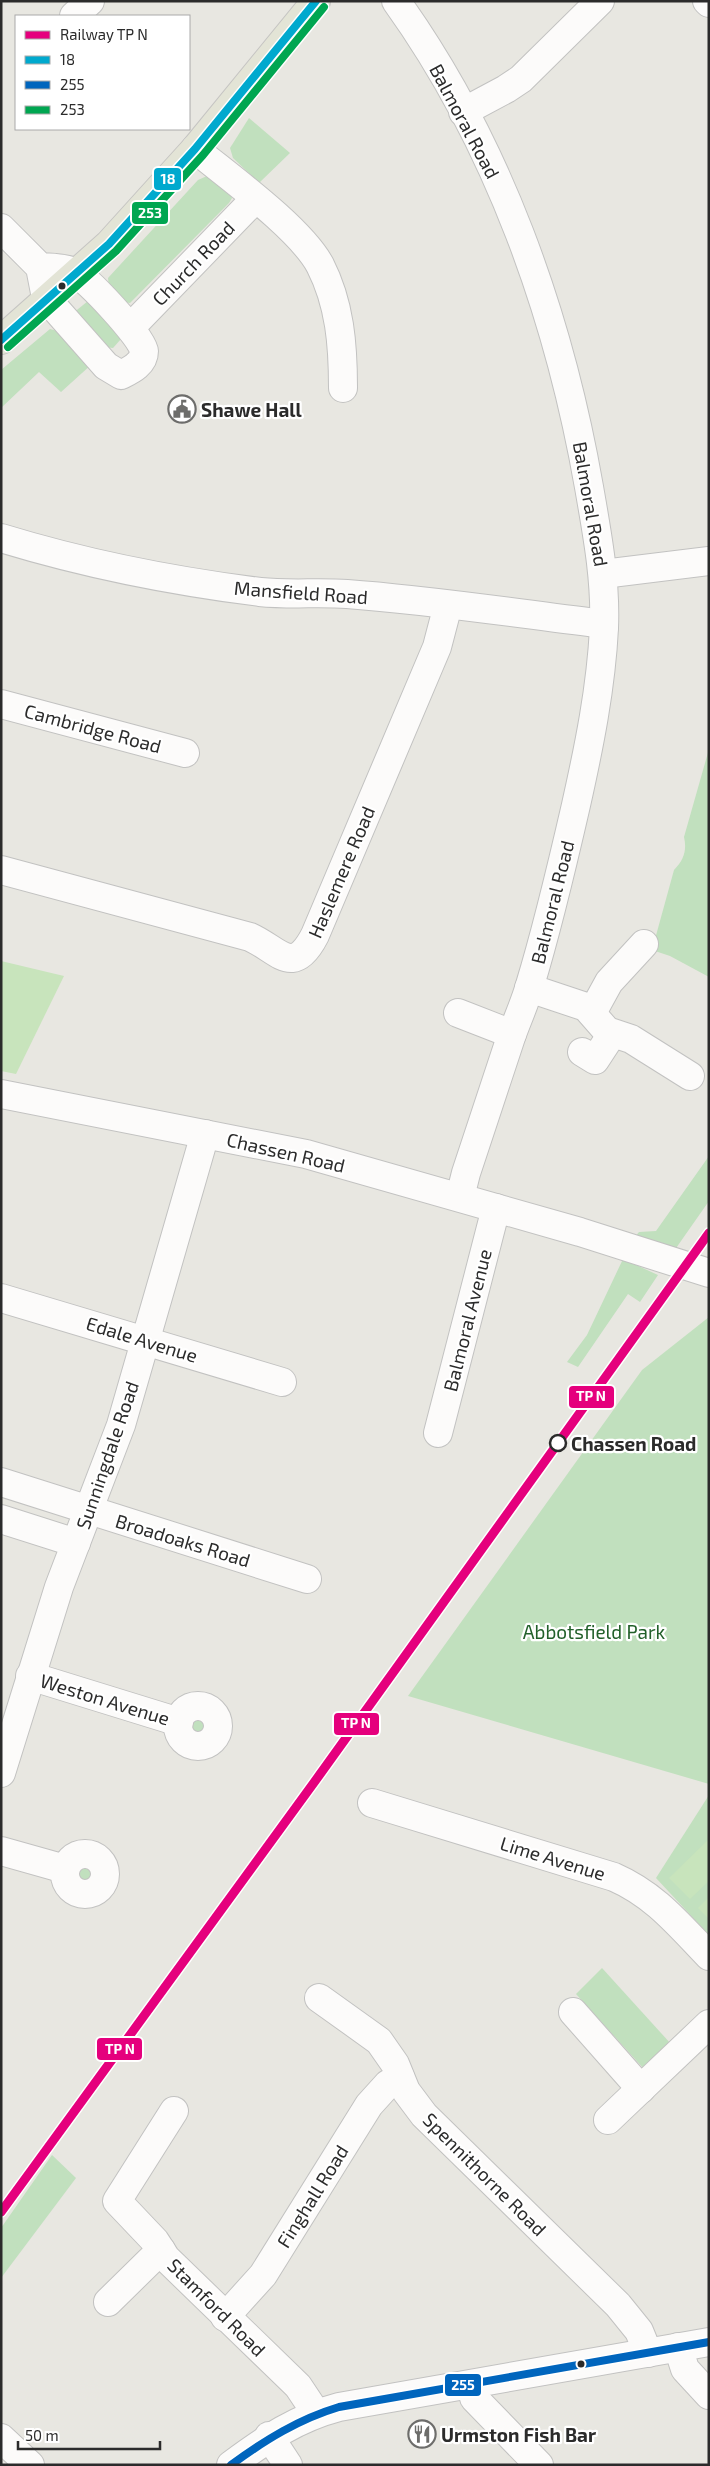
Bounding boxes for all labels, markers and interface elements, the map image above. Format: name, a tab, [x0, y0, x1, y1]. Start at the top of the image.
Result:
legend	[15, 15, 190, 130]
text: Railway TP N	[60, 25, 148, 43]
text: 18	[60, 50, 75, 68]
street label: Balmoral Road	[425, 60, 505, 182]
text: 255	[60, 75, 85, 93]
text: 253	[60, 100, 85, 118]
line badge: 18	[153, 167, 182, 191]
text: 18	[161, 170, 175, 187]
line badge: 253	[131, 201, 169, 225]
text: 253	[138, 204, 162, 221]
street label: Church Road	[147, 216, 239, 310]
unlabelled marker	[57, 281, 67, 291]
public building icon: Shawe Hall	[167, 394, 197, 424]
place label: Shawe Hall	[201, 398, 302, 421]
street label: Balmoral Road	[569, 440, 613, 568]
street label: Mansfield Road	[233, 576, 369, 608]
street label: Cambridge Road	[22, 699, 164, 757]
street label: Haslemere Road	[303, 803, 379, 941]
street label: Balmoral Road	[526, 838, 578, 966]
street label: Chassen Road	[225, 1127, 347, 1177]
street label: Balmoral Avenue	[438, 1246, 496, 1394]
street label: Edale Avenue	[84, 1311, 200, 1367]
street label: Sunningdale Road	[71, 1378, 143, 1532]
line badge: TP N	[568, 1385, 615, 1409]
text: TP N	[576, 1387, 606, 1404]
place label: Chassen Road	[571, 1432, 696, 1455]
marker: Chassen Road	[549, 1434, 567, 1452]
street label: Broadoaks Road	[113, 1509, 253, 1571]
park label: Abbotsfield Park	[523, 1620, 666, 1643]
street label: Weston Avenue	[38, 1668, 172, 1730]
line badge: TP N	[333, 1712, 380, 1736]
text: TP N	[341, 1714, 371, 1731]
street label: Lime Avenue	[498, 1831, 608, 1885]
line badge: TP N	[96, 2037, 143, 2061]
text: TP N	[105, 2040, 135, 2057]
street label: Spennithorne Road	[419, 2108, 551, 2240]
street label: Finghall Road	[271, 2140, 353, 2252]
street label: Stamford Road	[163, 2253, 271, 2361]
unlabelled marker	[576, 2359, 586, 2369]
line badge: 255	[444, 2373, 482, 2397]
text: 255	[451, 2376, 475, 2393]
scale bar	[18, 2418, 160, 2450]
restaurant icon: Urmston Fish Bar	[407, 2419, 437, 2449]
place label: Urmston Fish Bar	[441, 2423, 596, 2446]
text: 50 m	[25, 2426, 59, 2444]

